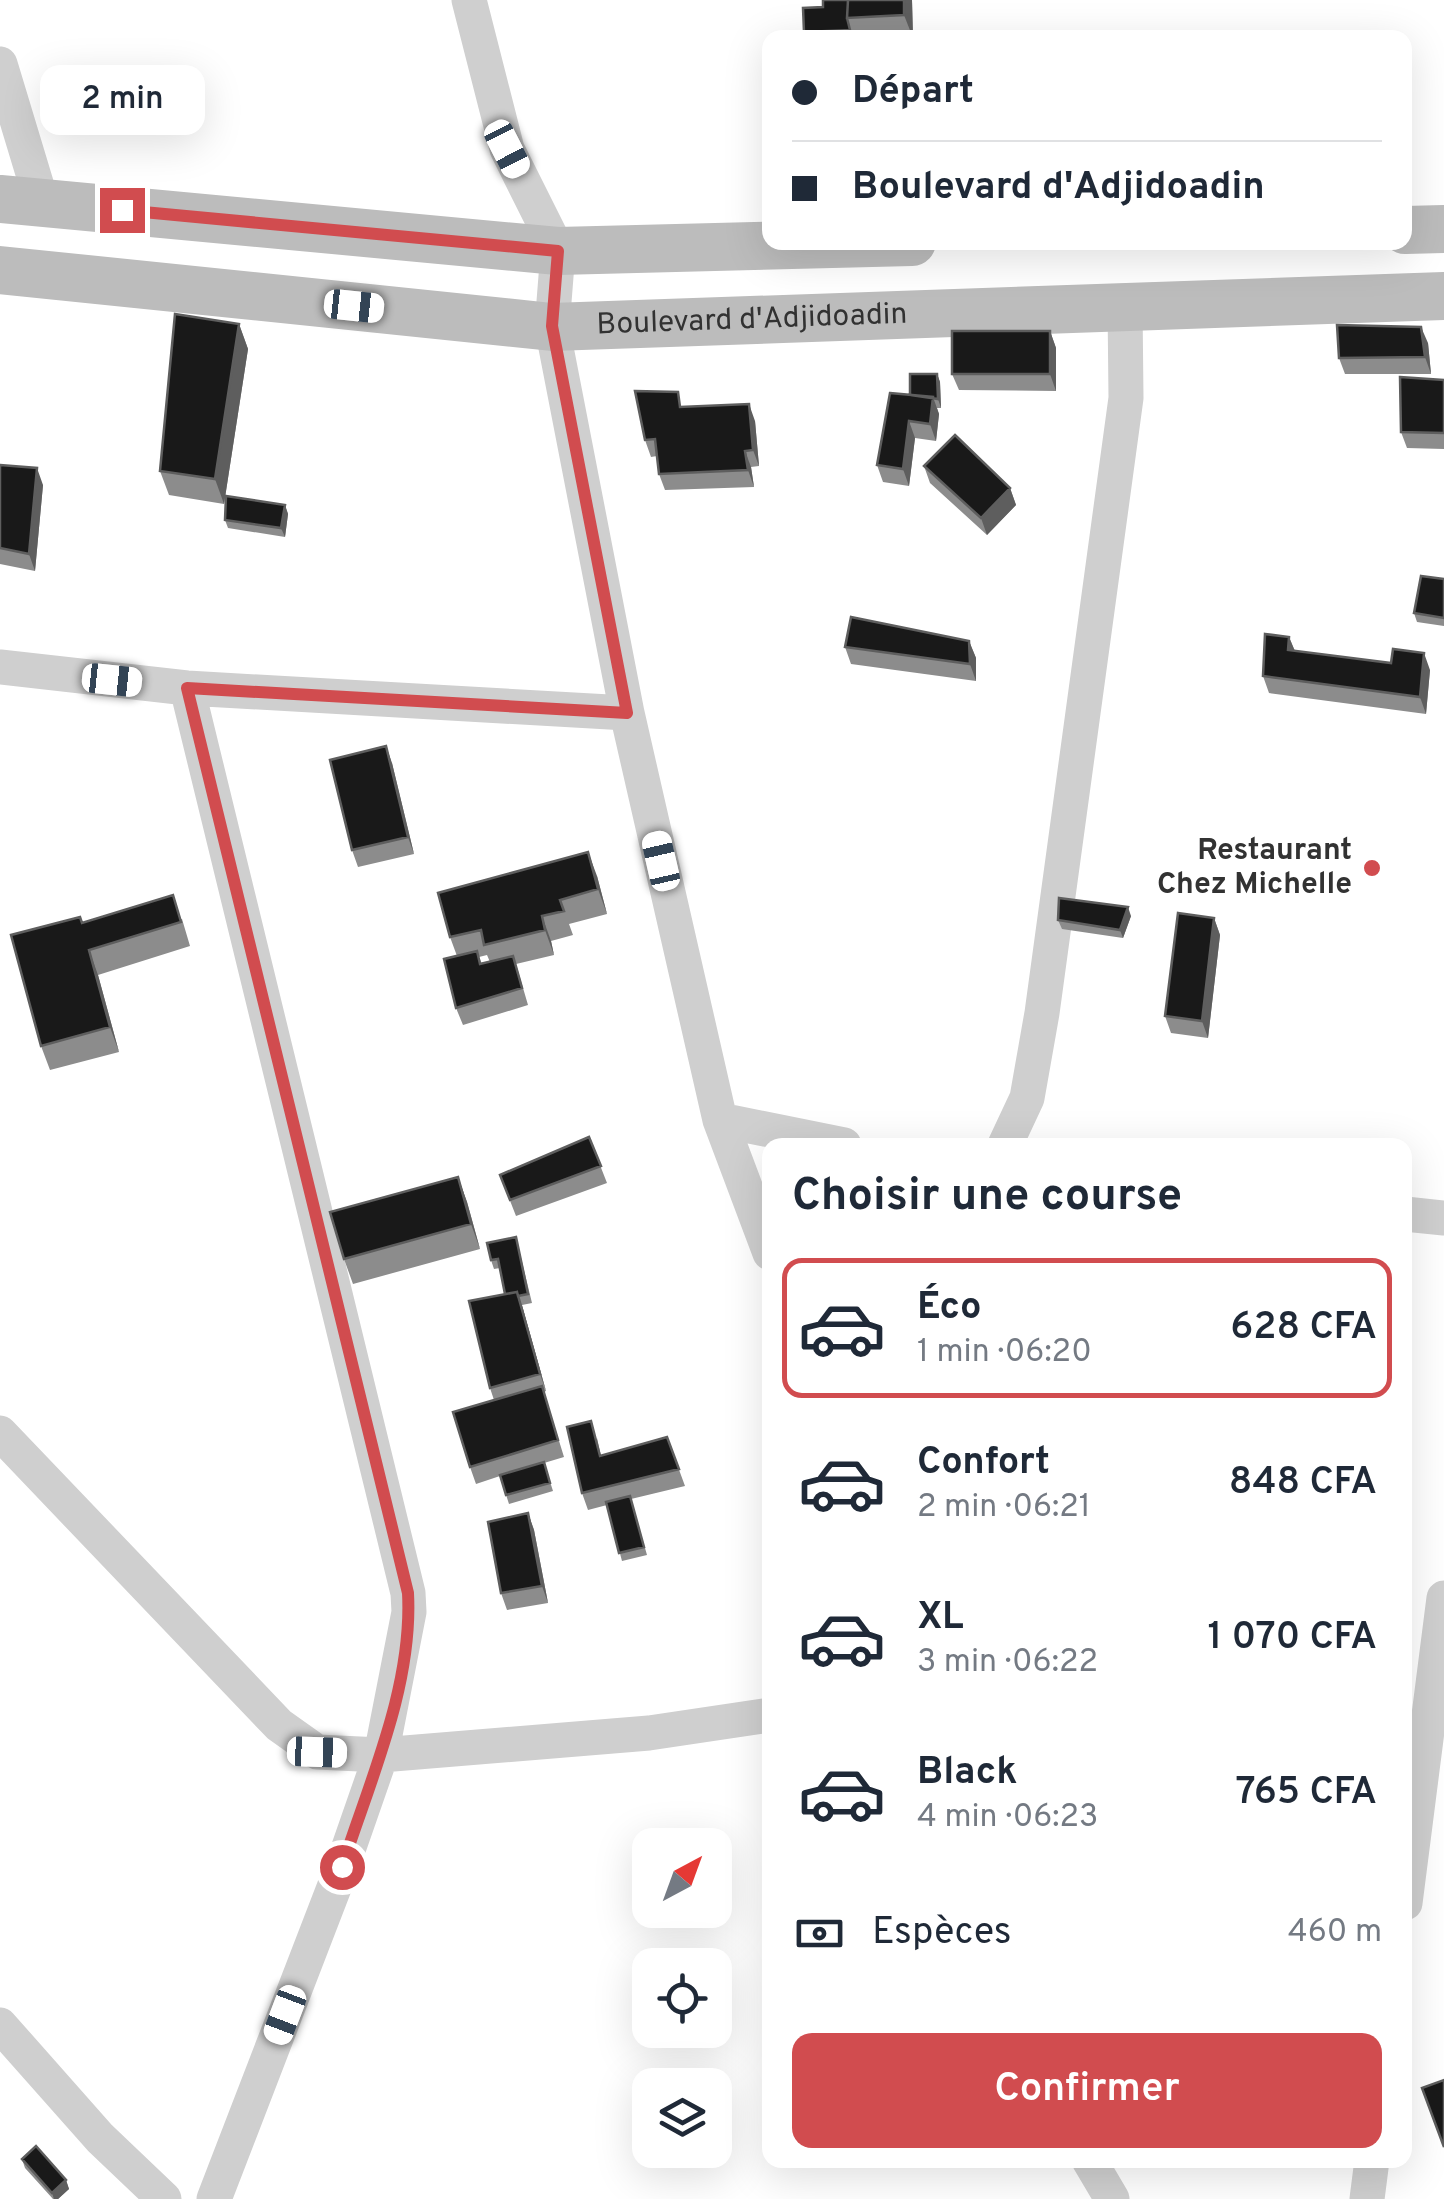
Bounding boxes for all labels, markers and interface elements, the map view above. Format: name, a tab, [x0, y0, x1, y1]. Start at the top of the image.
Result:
callout: 2 min	[39, 65, 204, 135]
text: Départ	[852, 68, 974, 117]
text: 2 min	[81, 80, 164, 120]
car	[480, 115, 534, 183]
text: Boulevard d'Adjidoadin	[852, 164, 1265, 213]
route end	[100, 188, 145, 233]
car	[323, 288, 385, 324]
street label: Boulevard d'Adjidoadin	[596, 296, 908, 344]
car	[81, 662, 143, 698]
car	[640, 828, 682, 894]
place label: Restaurant Chez Michelle	[1157, 833, 1352, 904]
marker: Restaurant Chez Michelle	[1361, 857, 1383, 879]
text: Choisir une course	[792, 1169, 1182, 1226]
icon: car	[797, 1283, 887, 1373]
text: Éco	[917, 1284, 981, 1333]
text: 628 CFA	[1230, 1304, 1377, 1353]
text: 1 min · 06:20	[917, 1333, 1092, 1373]
icon: car	[797, 1438, 887, 1528]
text: Confort	[917, 1439, 1050, 1488]
text: 848 CFA	[1229, 1459, 1377, 1508]
text: 2 min · 06:21	[917, 1488, 1091, 1528]
icon: car	[797, 1593, 887, 1683]
text: XL	[917, 1594, 964, 1643]
text: 1 070 CFA	[1207, 1614, 1377, 1663]
text: 3 min · 06:22	[917, 1643, 1098, 1683]
car	[286, 1736, 348, 1768]
icon: car	[797, 1748, 887, 1838]
text: Black	[917, 1749, 1017, 1798]
text: 765 CFA	[1235, 1769, 1377, 1818]
text: 4 min · 06:23	[917, 1798, 1098, 1838]
north arrow	[632, 1828, 732, 1928]
map controls	[632, 1828, 732, 2168]
route start	[320, 1845, 365, 1890]
icon: cash	[792, 1906, 847, 1961]
text: Espèces	[872, 1909, 1012, 1958]
text: 460 m	[1288, 1913, 1382, 1953]
button: locate	[632, 1948, 732, 2048]
car	[260, 1982, 310, 2048]
button: Confirmer	[792, 2033, 1382, 2148]
button: layers	[632, 2068, 732, 2168]

